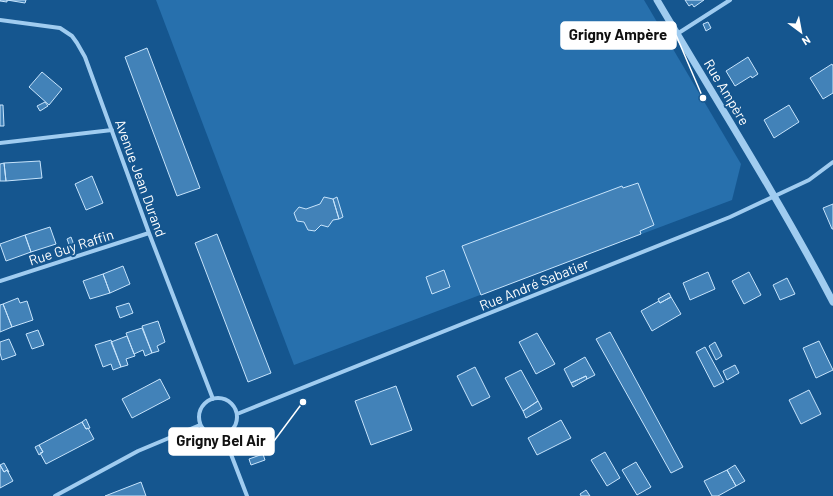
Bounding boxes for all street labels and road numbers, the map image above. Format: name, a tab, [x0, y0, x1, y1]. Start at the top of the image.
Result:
street label: Rue Ampère	[701, 56, 753, 128]
street label: Avenue Jean Durand	[112, 117, 170, 239]
street label: Rue Guy Raffin	[27, 225, 115, 269]
street label: Rue André Sabatier	[477, 254, 591, 314]

